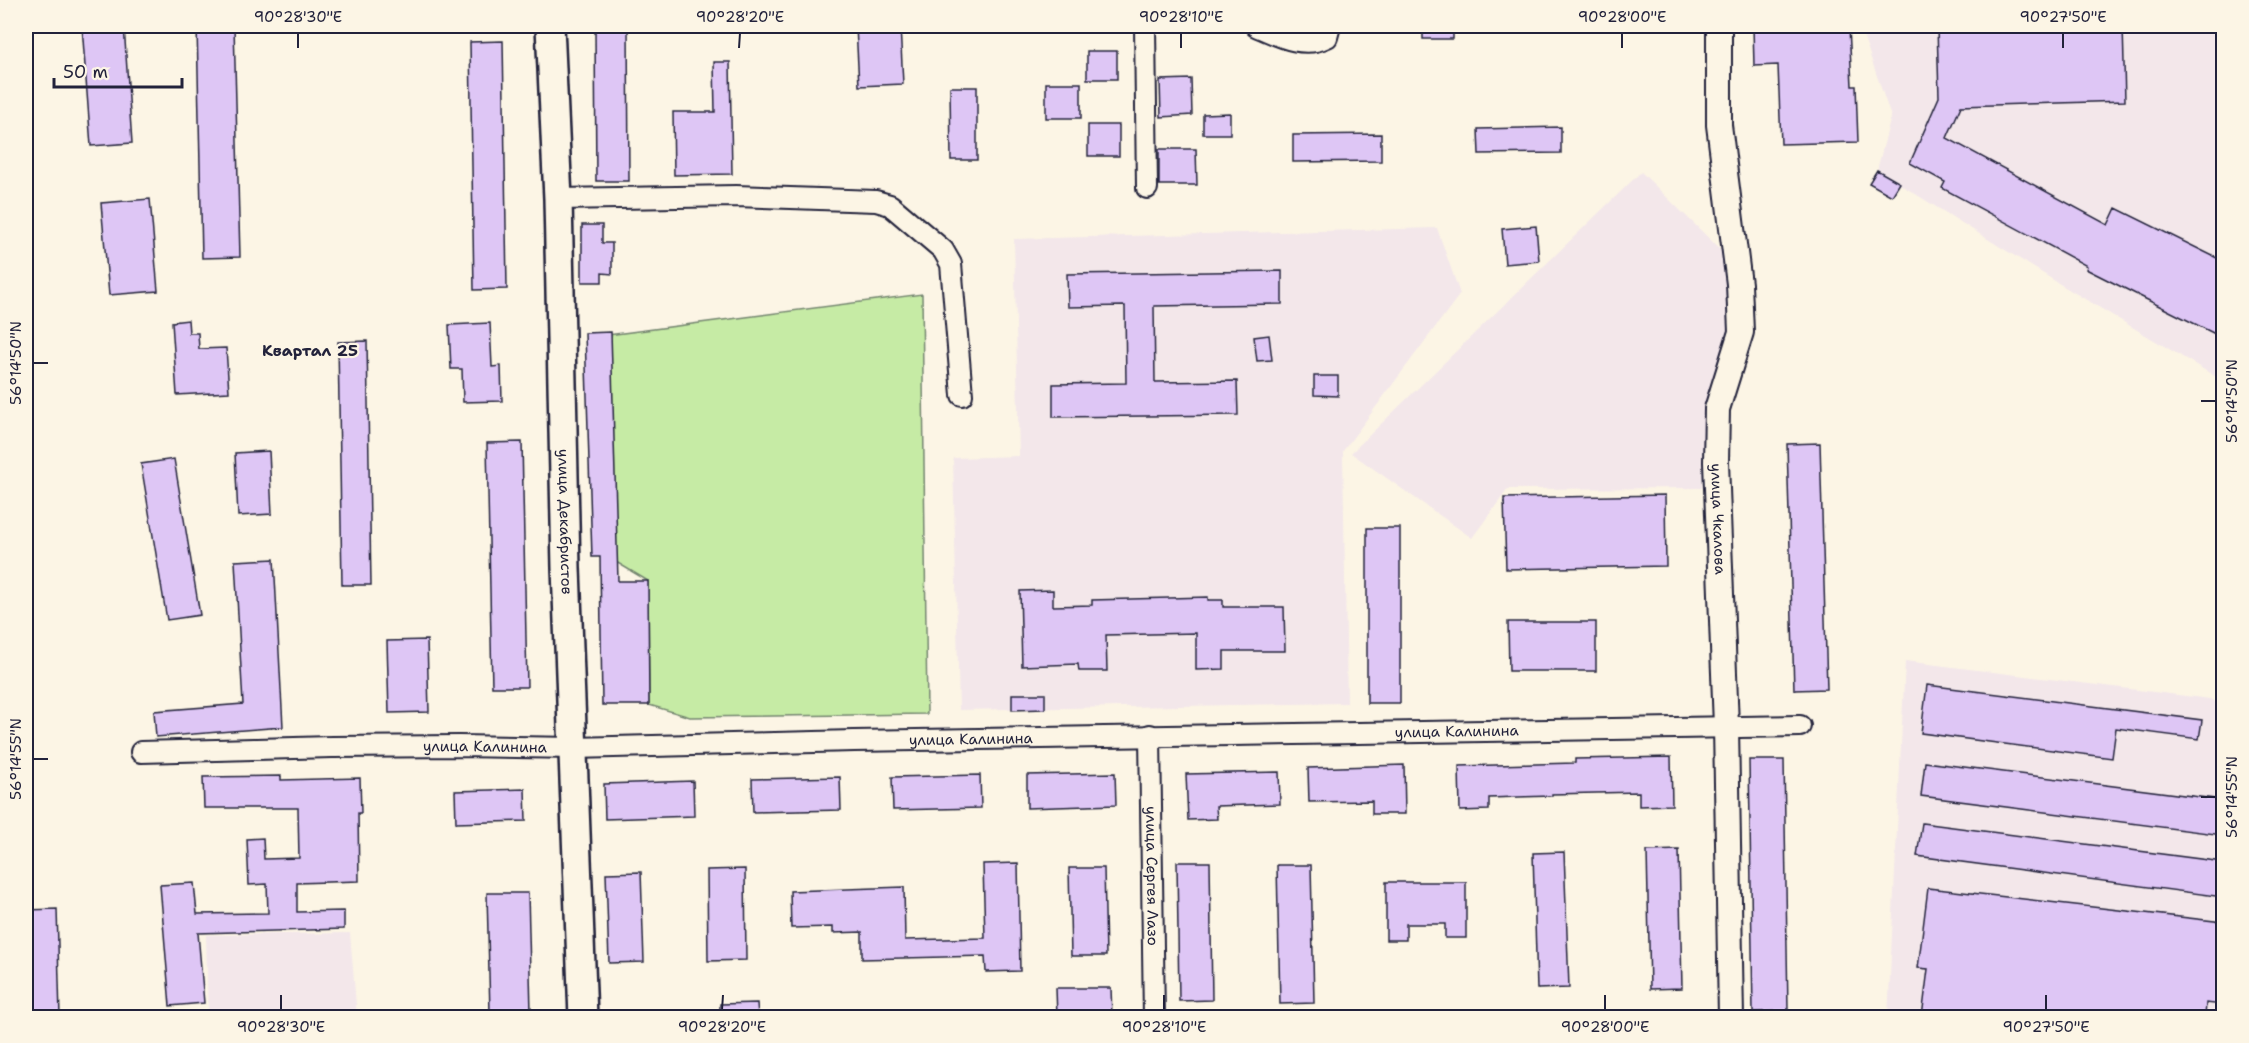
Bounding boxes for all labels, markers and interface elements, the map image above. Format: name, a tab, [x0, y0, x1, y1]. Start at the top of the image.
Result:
text: 90°28'30"E	[254, 7, 342, 27]
text: 90°28'20"E	[696, 7, 784, 27]
text: 90°28'10"E	[1139, 7, 1223, 27]
text: 90°28'00"E	[1578, 7, 1666, 27]
text: 90°27'50"E	[2019, 7, 2107, 27]
scale bar	[54, 51, 182, 89]
text: 50 m	[63, 60, 108, 84]
text: 56°14'50"N	[6, 321, 26, 405]
district label: Квартал 25	[262, 340, 358, 361]
text: 56°14'50"N	[2222, 359, 2242, 443]
street label: улица Декабристов	[553, 449, 577, 595]
street label: улица Чкалова	[1706, 463, 1730, 576]
text: 56°14'55"N	[6, 718, 26, 800]
street label: улица Калинина	[1395, 720, 1520, 742]
street label: улица Калинина	[909, 728, 1034, 750]
street label: улица Калинина	[423, 736, 548, 758]
text: 56°14'55"N	[2222, 756, 2242, 838]
street label: улица Сергея Лазо	[1141, 806, 1163, 946]
text: 90°28'30"E	[237, 1017, 325, 1037]
text: 90°28'20"E	[678, 1017, 766, 1037]
text: 90°28'10"E	[1122, 1017, 1206, 1037]
text: 90°28'00"E	[1561, 1017, 1649, 1037]
text: 90°27'50"E	[2002, 1017, 2090, 1037]

